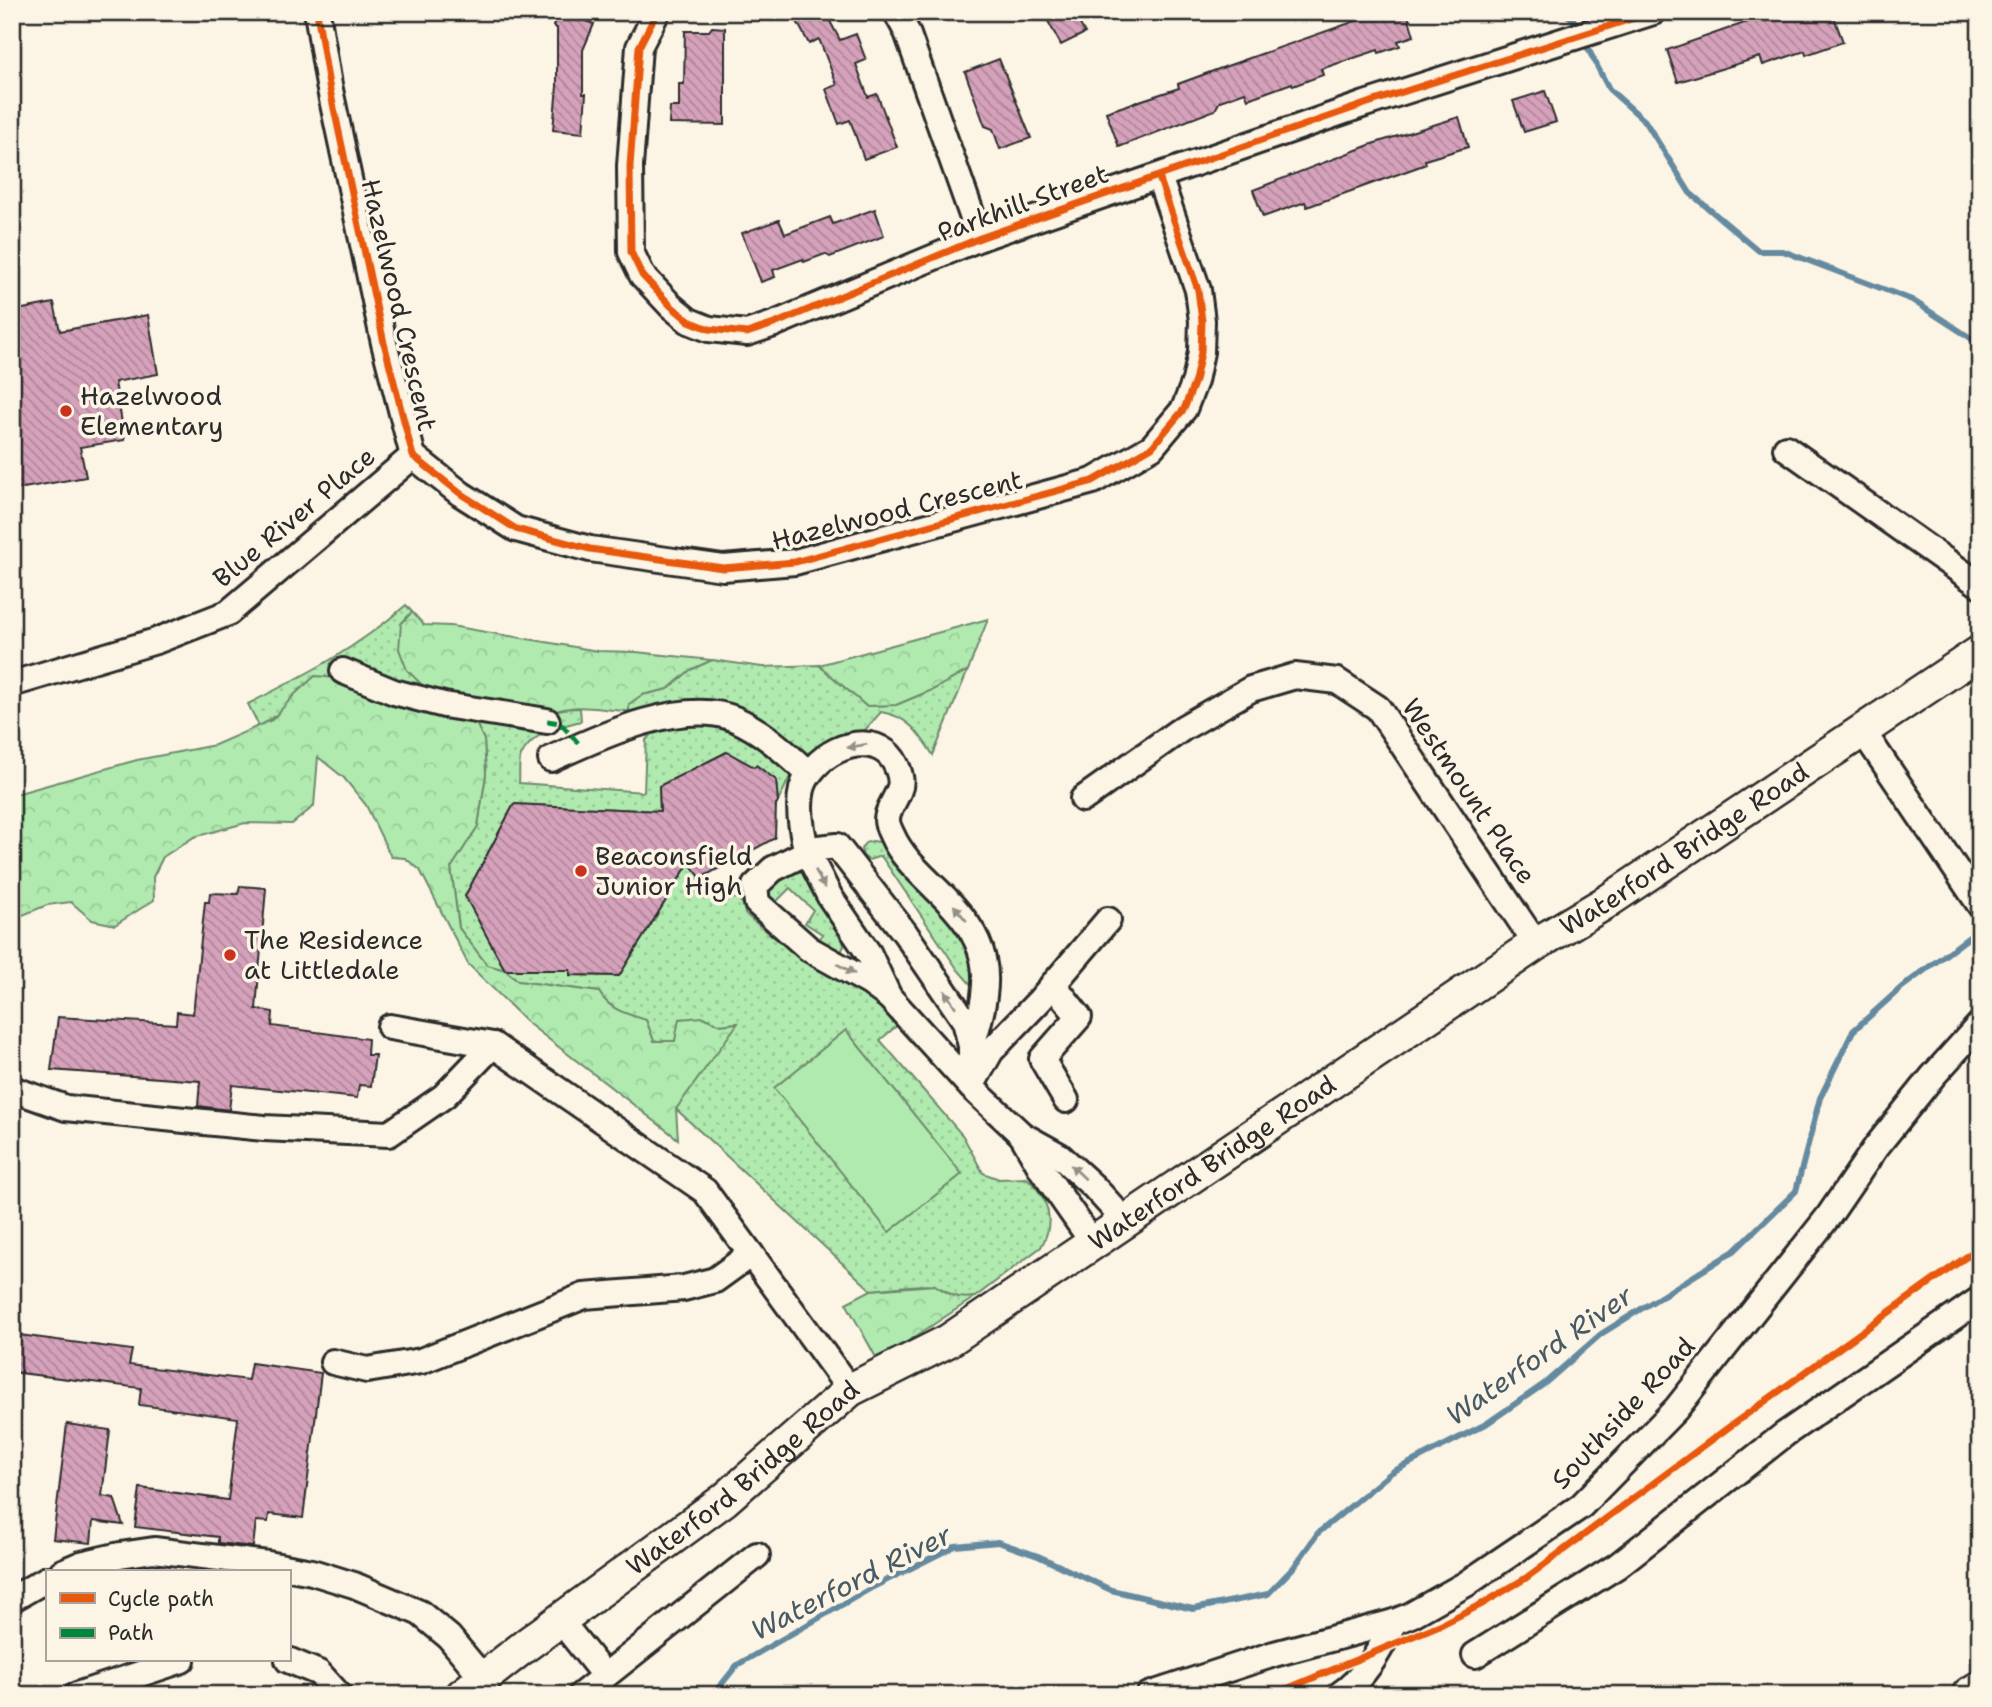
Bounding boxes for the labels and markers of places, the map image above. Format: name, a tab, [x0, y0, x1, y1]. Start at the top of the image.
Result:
place label: Hazelwood Elementary	[80, 378, 223, 443]
marker: Hazelwood Elementary	[58, 403, 74, 419]
place label: Beaconsfield Junior High	[595, 838, 753, 903]
marker: Beaconsfield Junior High	[573, 863, 589, 879]
place label: The Residence at Littledale	[244, 922, 423, 987]
marker: The Residence at Littledale	[222, 947, 238, 963]

